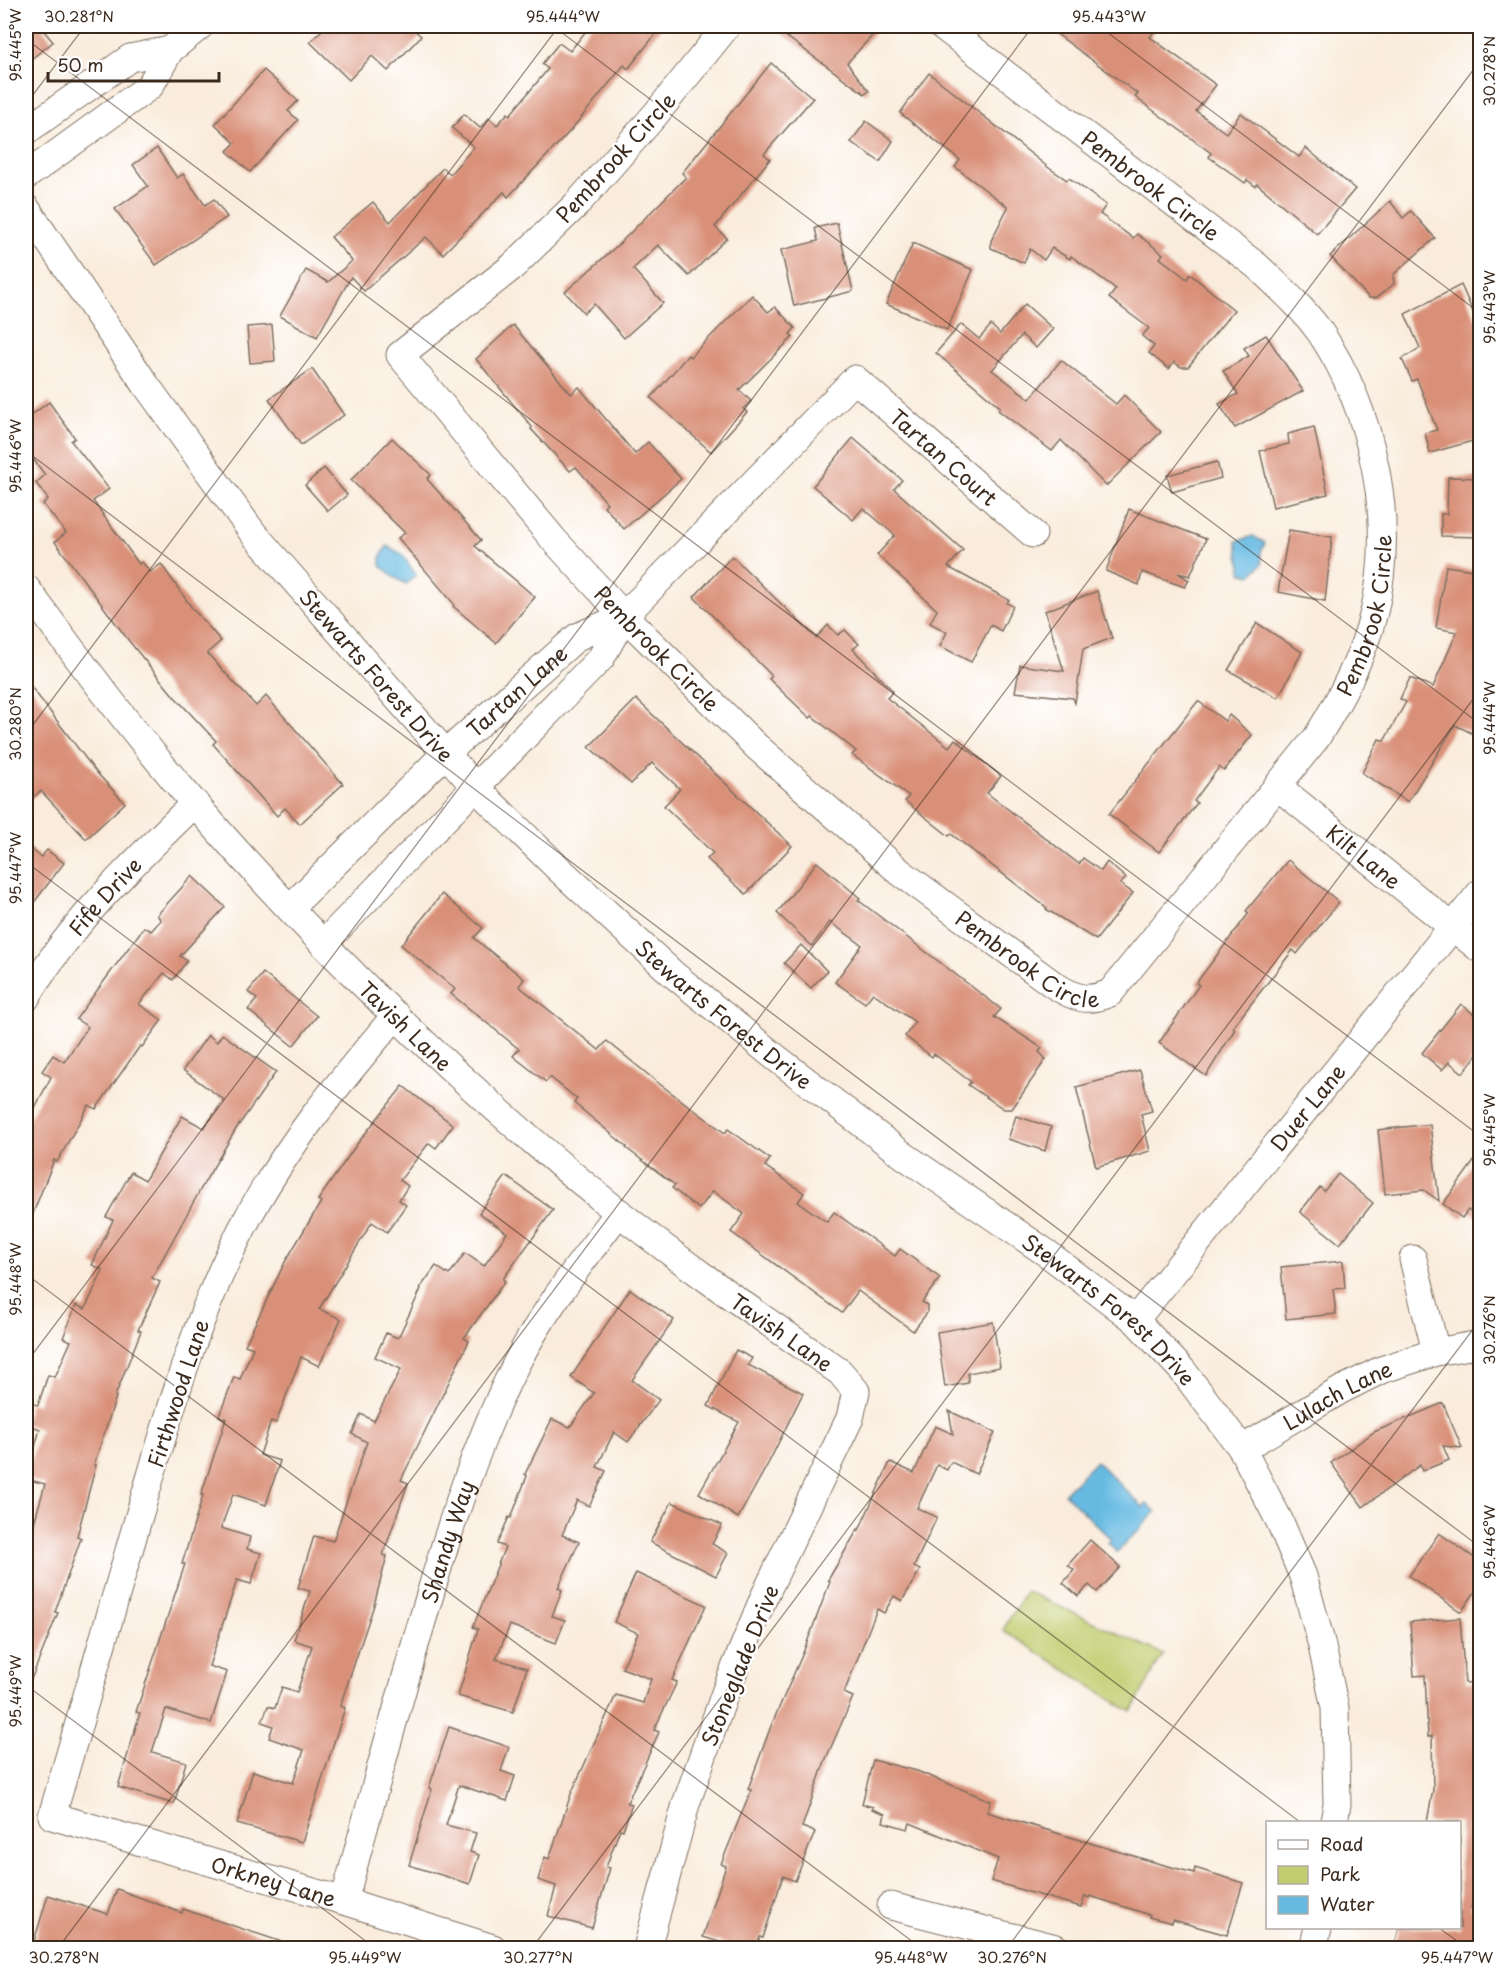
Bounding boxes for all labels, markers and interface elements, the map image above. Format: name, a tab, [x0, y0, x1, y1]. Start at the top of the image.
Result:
text: 30.281°N	[44, 4, 114, 27]
text: 95.444°W	[526, 4, 601, 27]
text: 95.443°W	[1072, 4, 1146, 27]
text: 95.445°W	[3, 8, 26, 82]
text: 30.278°N	[1477, 35, 1500, 107]
scale bar	[48, 45, 219, 83]
text: 50 m	[57, 51, 104, 78]
street label: Pembrook Circle	[547, 84, 683, 230]
street label: Pembrook Circle	[1075, 122, 1227, 248]
text: 95.443°W	[1477, 270, 1500, 344]
street label: Tartan Court	[883, 401, 1005, 513]
text: 95.446°W	[3, 418, 26, 493]
street label: Pembrook Circle	[1327, 535, 1398, 702]
street label: Pembrook Circle	[587, 578, 727, 718]
street label: Stewarts Forest Drive	[292, 581, 462, 769]
street label: Tartan Lane	[459, 637, 574, 744]
text: 95.444°W	[1477, 680, 1500, 755]
text: 30.280°N	[3, 687, 26, 761]
street label: Kilt Lane	[1320, 816, 1409, 896]
text: 95.447°W	[3, 831, 26, 904]
street label: Fife Drive	[60, 849, 148, 942]
street label: Pembrook Circle	[949, 902, 1101, 1015]
street label: Stewarts Forest Drive	[629, 931, 819, 1096]
street label: Tavish Lane	[352, 973, 459, 1078]
street label: Duer Lane	[1262, 1056, 1352, 1158]
text: 95.445°W	[1477, 1093, 1500, 1167]
street label: Stewarts Forest Drive	[1016, 1225, 1204, 1392]
text: 95.448°W	[3, 1242, 26, 1316]
street label: Tavish Lane	[724, 1285, 840, 1379]
text: 30.276°N	[1477, 1295, 1500, 1365]
street label: Firthwood Lane	[138, 1315, 216, 1471]
street label: Lulach Lane	[1276, 1352, 1396, 1437]
street label: Shandy Way	[412, 1475, 482, 1607]
text: 95.446°W	[1477, 1504, 1500, 1579]
street label: Stoneglade Drive	[692, 1579, 786, 1751]
text: 95.449°W	[3, 1654, 26, 1727]
legend	[1266, 1821, 1461, 1929]
text: Road	[1320, 1830, 1364, 1857]
street label: Orkney Lane	[207, 1847, 340, 1914]
text: Park	[1320, 1860, 1360, 1887]
text: Water	[1320, 1890, 1375, 1917]
text: 30.278°N	[28, 1945, 100, 1968]
text: 95.449°W	[329, 1945, 402, 1968]
text: 30.277°N	[503, 1945, 573, 1968]
text: 95.448°W	[874, 1945, 948, 1968]
text: 30.276°N	[977, 1945, 1047, 1968]
text: 95.447°W	[1421, 1945, 1494, 1968]

